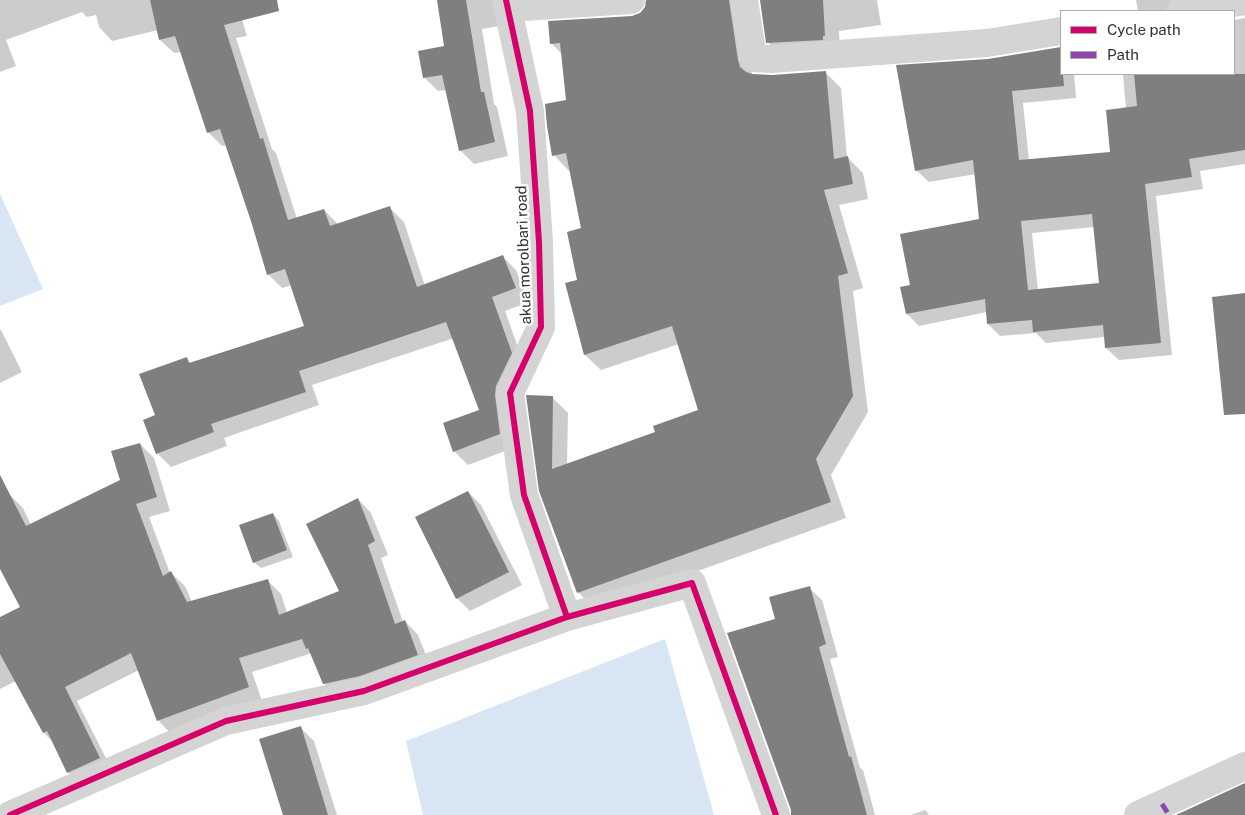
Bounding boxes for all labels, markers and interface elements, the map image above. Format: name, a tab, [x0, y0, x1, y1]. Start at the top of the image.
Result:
legend	[1060, 10, 1235, 75]
text: Cycle path	[1107, 21, 1181, 38]
text: Path	[1107, 46, 1139, 63]
street label: akua morolbari road	[513, 185, 535, 325]

